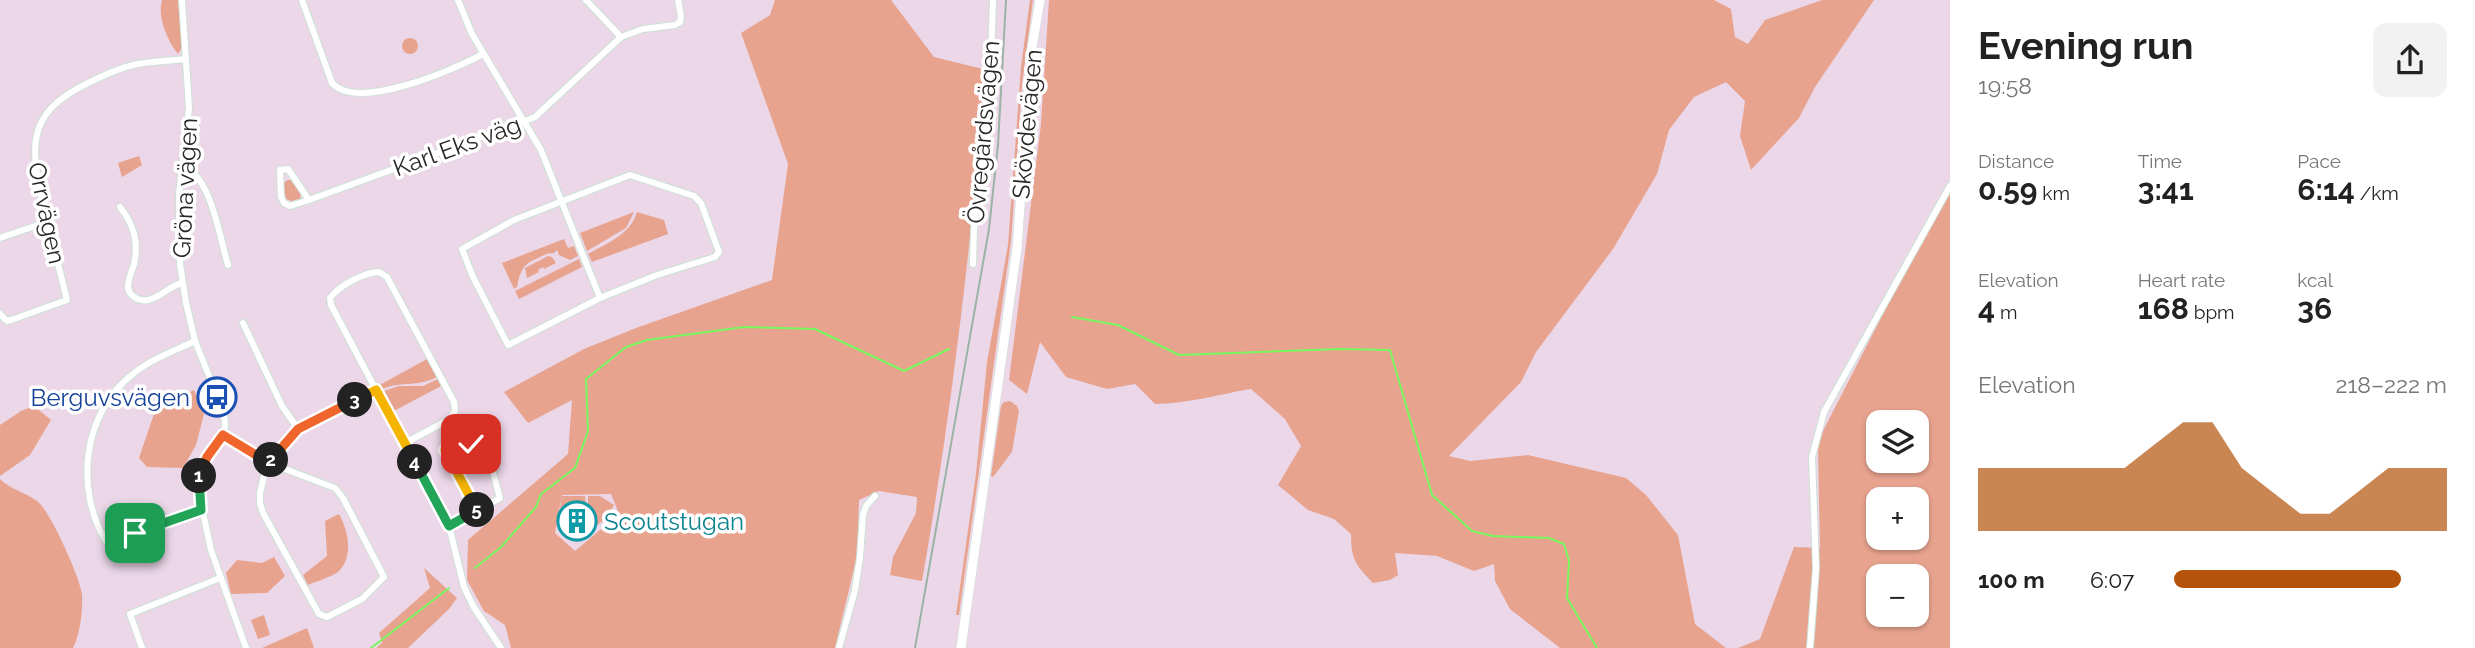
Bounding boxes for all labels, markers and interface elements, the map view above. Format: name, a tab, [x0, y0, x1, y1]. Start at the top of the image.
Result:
text: Evening run	[1978, 23, 2193, 68]
button: share	[2373, 23, 2447, 97]
street label: Övregårdsvägen	[961, 39, 1005, 225]
street label: Skövdevägen	[1006, 48, 1048, 200]
text: 19:58	[1978, 72, 2032, 99]
street label: Karl Eks väg	[389, 110, 525, 182]
street label: Gröna vägen	[167, 117, 203, 259]
text: Distance	[1978, 150, 2054, 172]
text: Time	[2138, 150, 2182, 172]
text: Pace	[2297, 150, 2341, 172]
street label: Orrvägen	[22, 159, 72, 267]
text: 0.59	[1978, 172, 2037, 207]
text: 3:41	[2138, 172, 2194, 207]
text: 6:14	[2297, 172, 2355, 207]
text: km	[2037, 182, 2070, 204]
text: /km	[2355, 182, 2399, 204]
text: Elevation	[1978, 269, 2059, 291]
text: Heart rate	[2138, 269, 2225, 291]
text: kcal	[2297, 269, 2333, 291]
text: 4	[1978, 291, 1995, 326]
text: 168	[2138, 291, 2189, 326]
text: 36	[2297, 291, 2332, 326]
text: m	[1995, 301, 2017, 323]
text: bpm	[2189, 301, 2235, 323]
text: Elevation	[1978, 371, 2076, 398]
text: 218–222 m	[2336, 371, 2447, 398]
bus stop icon: Berguvsvägen	[196, 376, 238, 418]
pin: 3	[338, 382, 372, 418]
place label: Berguvsvägen	[30, 383, 190, 412]
text: 3	[349, 388, 360, 410]
map controls	[1866, 410, 1929, 627]
button: layers	[1866, 410, 1929, 473]
pin	[441, 414, 501, 474]
icon: check	[452, 425, 490, 463]
pin: 2	[254, 442, 288, 477]
pin: 4	[398, 444, 432, 480]
text: 2	[265, 448, 276, 470]
text: 4	[409, 450, 420, 472]
pin: 1	[182, 458, 216, 494]
text: 1	[194, 464, 203, 486]
button: +	[1866, 487, 1929, 550]
pin: 5	[460, 492, 494, 528]
text: 5	[471, 498, 482, 520]
building icon: Scoutstugan	[556, 500, 598, 542]
pin	[105, 503, 165, 563]
place label: Scoutstugan	[604, 507, 744, 536]
icon: arrive	[116, 514, 154, 552]
button: −	[1866, 564, 1929, 627]
text: 100 m	[1978, 566, 2045, 593]
text: 6:07	[2090, 566, 2134, 593]

